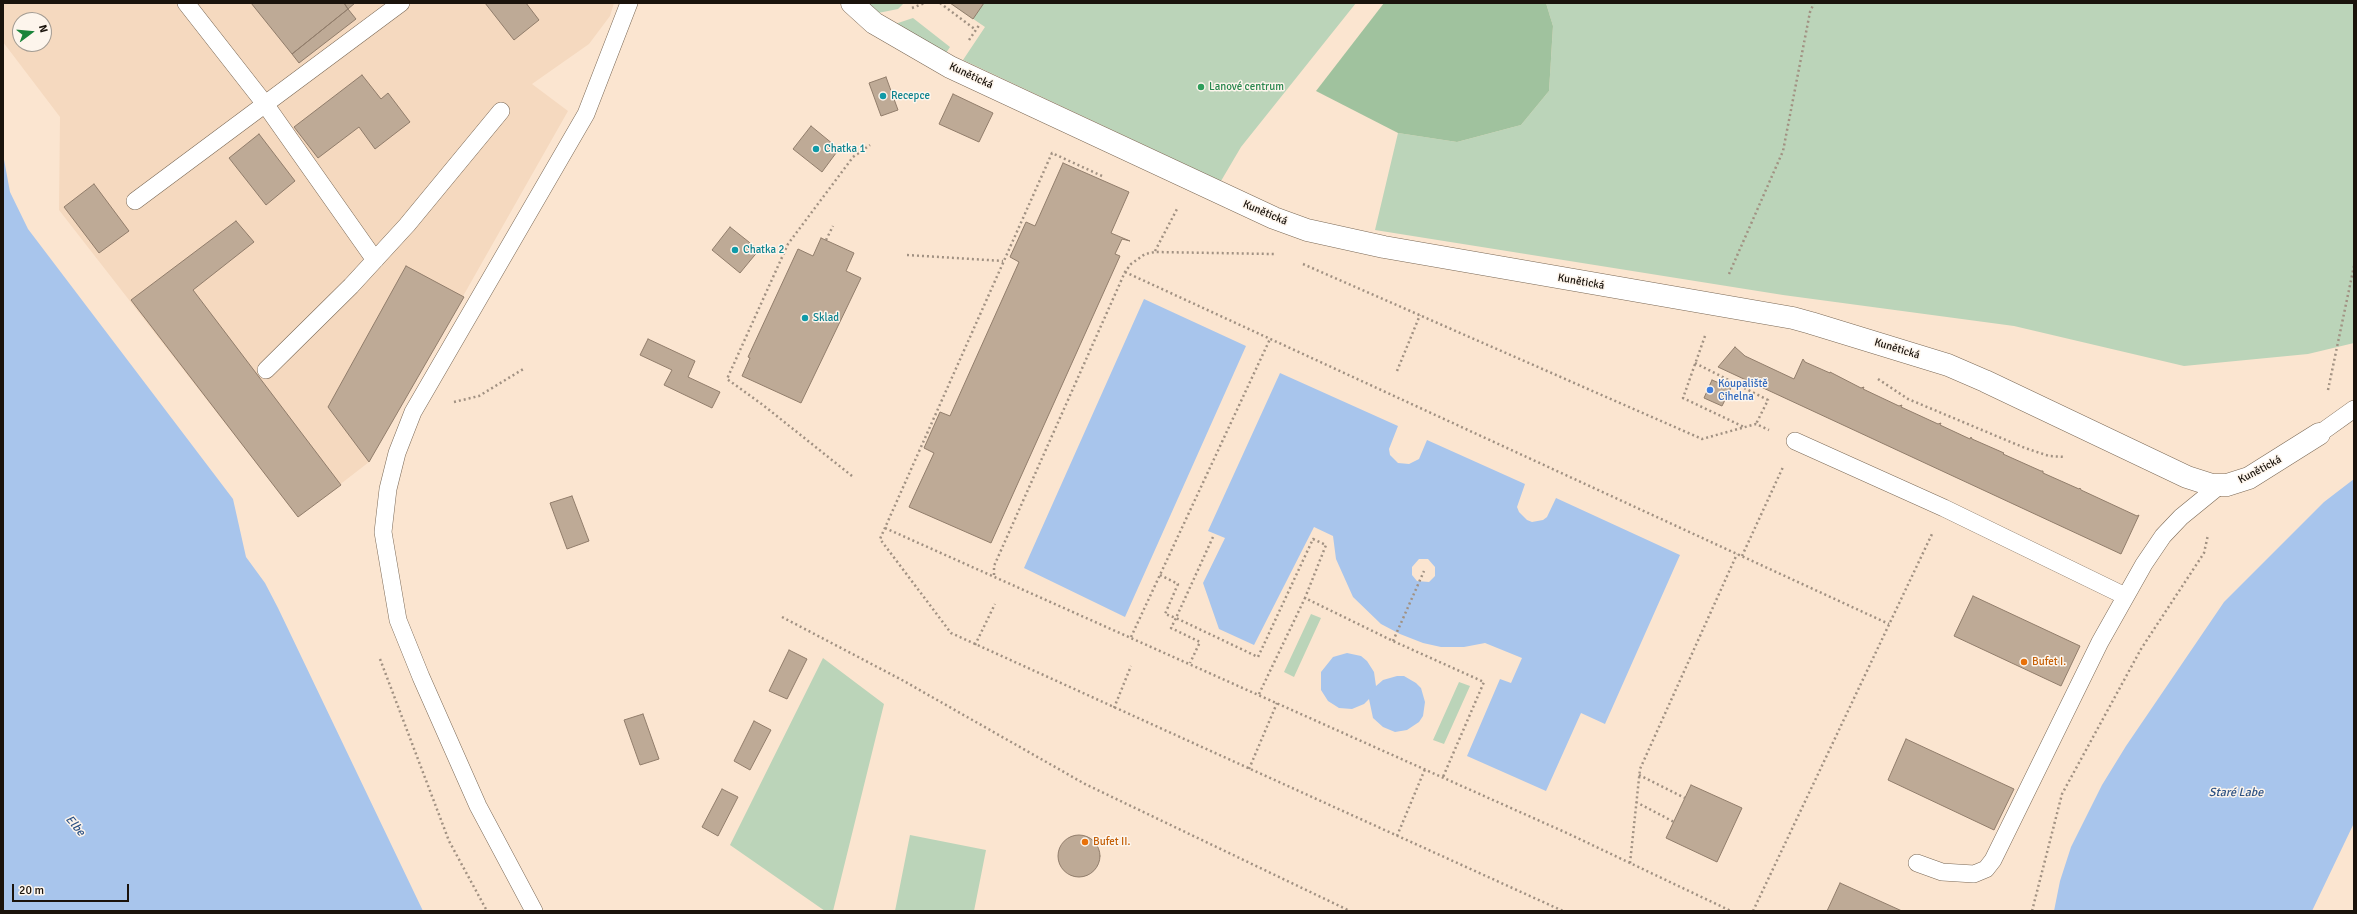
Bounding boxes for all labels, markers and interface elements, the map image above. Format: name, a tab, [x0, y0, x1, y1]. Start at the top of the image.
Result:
north arrow	[12, 12, 52, 52]
text: N	[36, 23, 50, 34]
street label: Kunětická	[947, 60, 995, 92]
place label: Lanové centrum	[1209, 80, 1284, 94]
marker: Lanové centrum	[1196, 82, 1206, 92]
place label: Recepce	[891, 89, 930, 103]
marker: Recepce	[878, 91, 888, 101]
place label: Chatka 1	[824, 142, 865, 156]
marker: Chatka 1	[811, 144, 821, 154]
street label: Kunětická	[1241, 198, 1289, 228]
place label: Chatka 2	[743, 243, 784, 257]
marker: Chatka 2	[730, 245, 740, 255]
street label: Kunětická	[1557, 271, 1605, 293]
place label: Sklad	[813, 311, 839, 325]
marker: Sklad	[800, 313, 810, 323]
street label: Kunětická	[1873, 336, 1921, 362]
place label: Koupaliště Cihelna	[1718, 377, 1768, 403]
marker: Koupaliště Cihelna	[1705, 385, 1715, 395]
street label: Kunětická	[2236, 453, 2284, 487]
place label: Bufet I.	[2032, 655, 2066, 669]
marker: Bufet I.	[2019, 657, 2029, 667]
water label: Staré Labe	[2209, 786, 2263, 800]
water label: Elbe	[62, 813, 88, 839]
place label: Bufet II.	[1093, 835, 1130, 849]
marker: Bufet II.	[1080, 837, 1090, 847]
scale bar	[14, 876, 131, 902]
text: 20 m	[19, 883, 44, 898]

